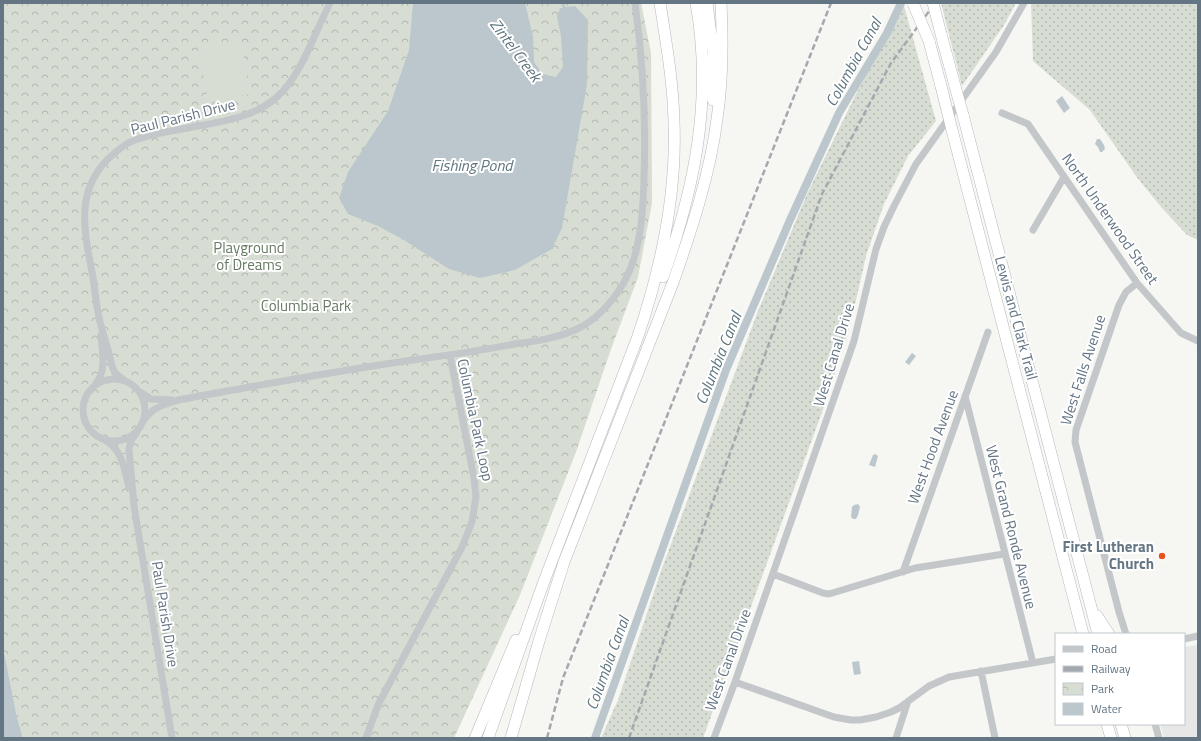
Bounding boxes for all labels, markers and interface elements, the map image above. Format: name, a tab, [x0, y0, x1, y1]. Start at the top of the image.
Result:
water label: Columbia Canal	[819, 12, 888, 111]
water label: Zintel Creek	[484, 13, 549, 88]
street label: Paul Parish Drive	[128, 92, 238, 141]
street label: North Underwood Street	[1056, 149, 1165, 290]
water label: Fishing Pond	[432, 153, 514, 177]
park label: Playground of Dreams	[213, 236, 285, 276]
street label: Lewis and Clark Trail	[989, 253, 1044, 382]
park label: Columbia Park	[261, 294, 351, 317]
street label: West Canal Drive	[807, 300, 860, 409]
water label: Columbia Canal	[689, 307, 748, 408]
street label: West Falls Avenue	[1054, 312, 1111, 428]
street label: Columbia Park Loop	[451, 356, 500, 483]
street label: West Hood Avenue	[901, 386, 964, 507]
street label: West Grand Ronde Avenue	[980, 443, 1043, 611]
place label: First Lutheran Church	[1062, 535, 1154, 575]
marker: First Lutheran Church	[1157, 551, 1167, 561]
street label: Paul Parish Drive	[146, 559, 185, 669]
street label: West Canal Drive	[698, 606, 757, 714]
water label: Columbia Canal	[579, 612, 636, 713]
legend	[1055, 633, 1185, 725]
text: Road	[1091, 639, 1117, 658]
text: Railway	[1091, 659, 1131, 678]
text: Park	[1091, 679, 1114, 698]
text: Water	[1091, 699, 1122, 718]

